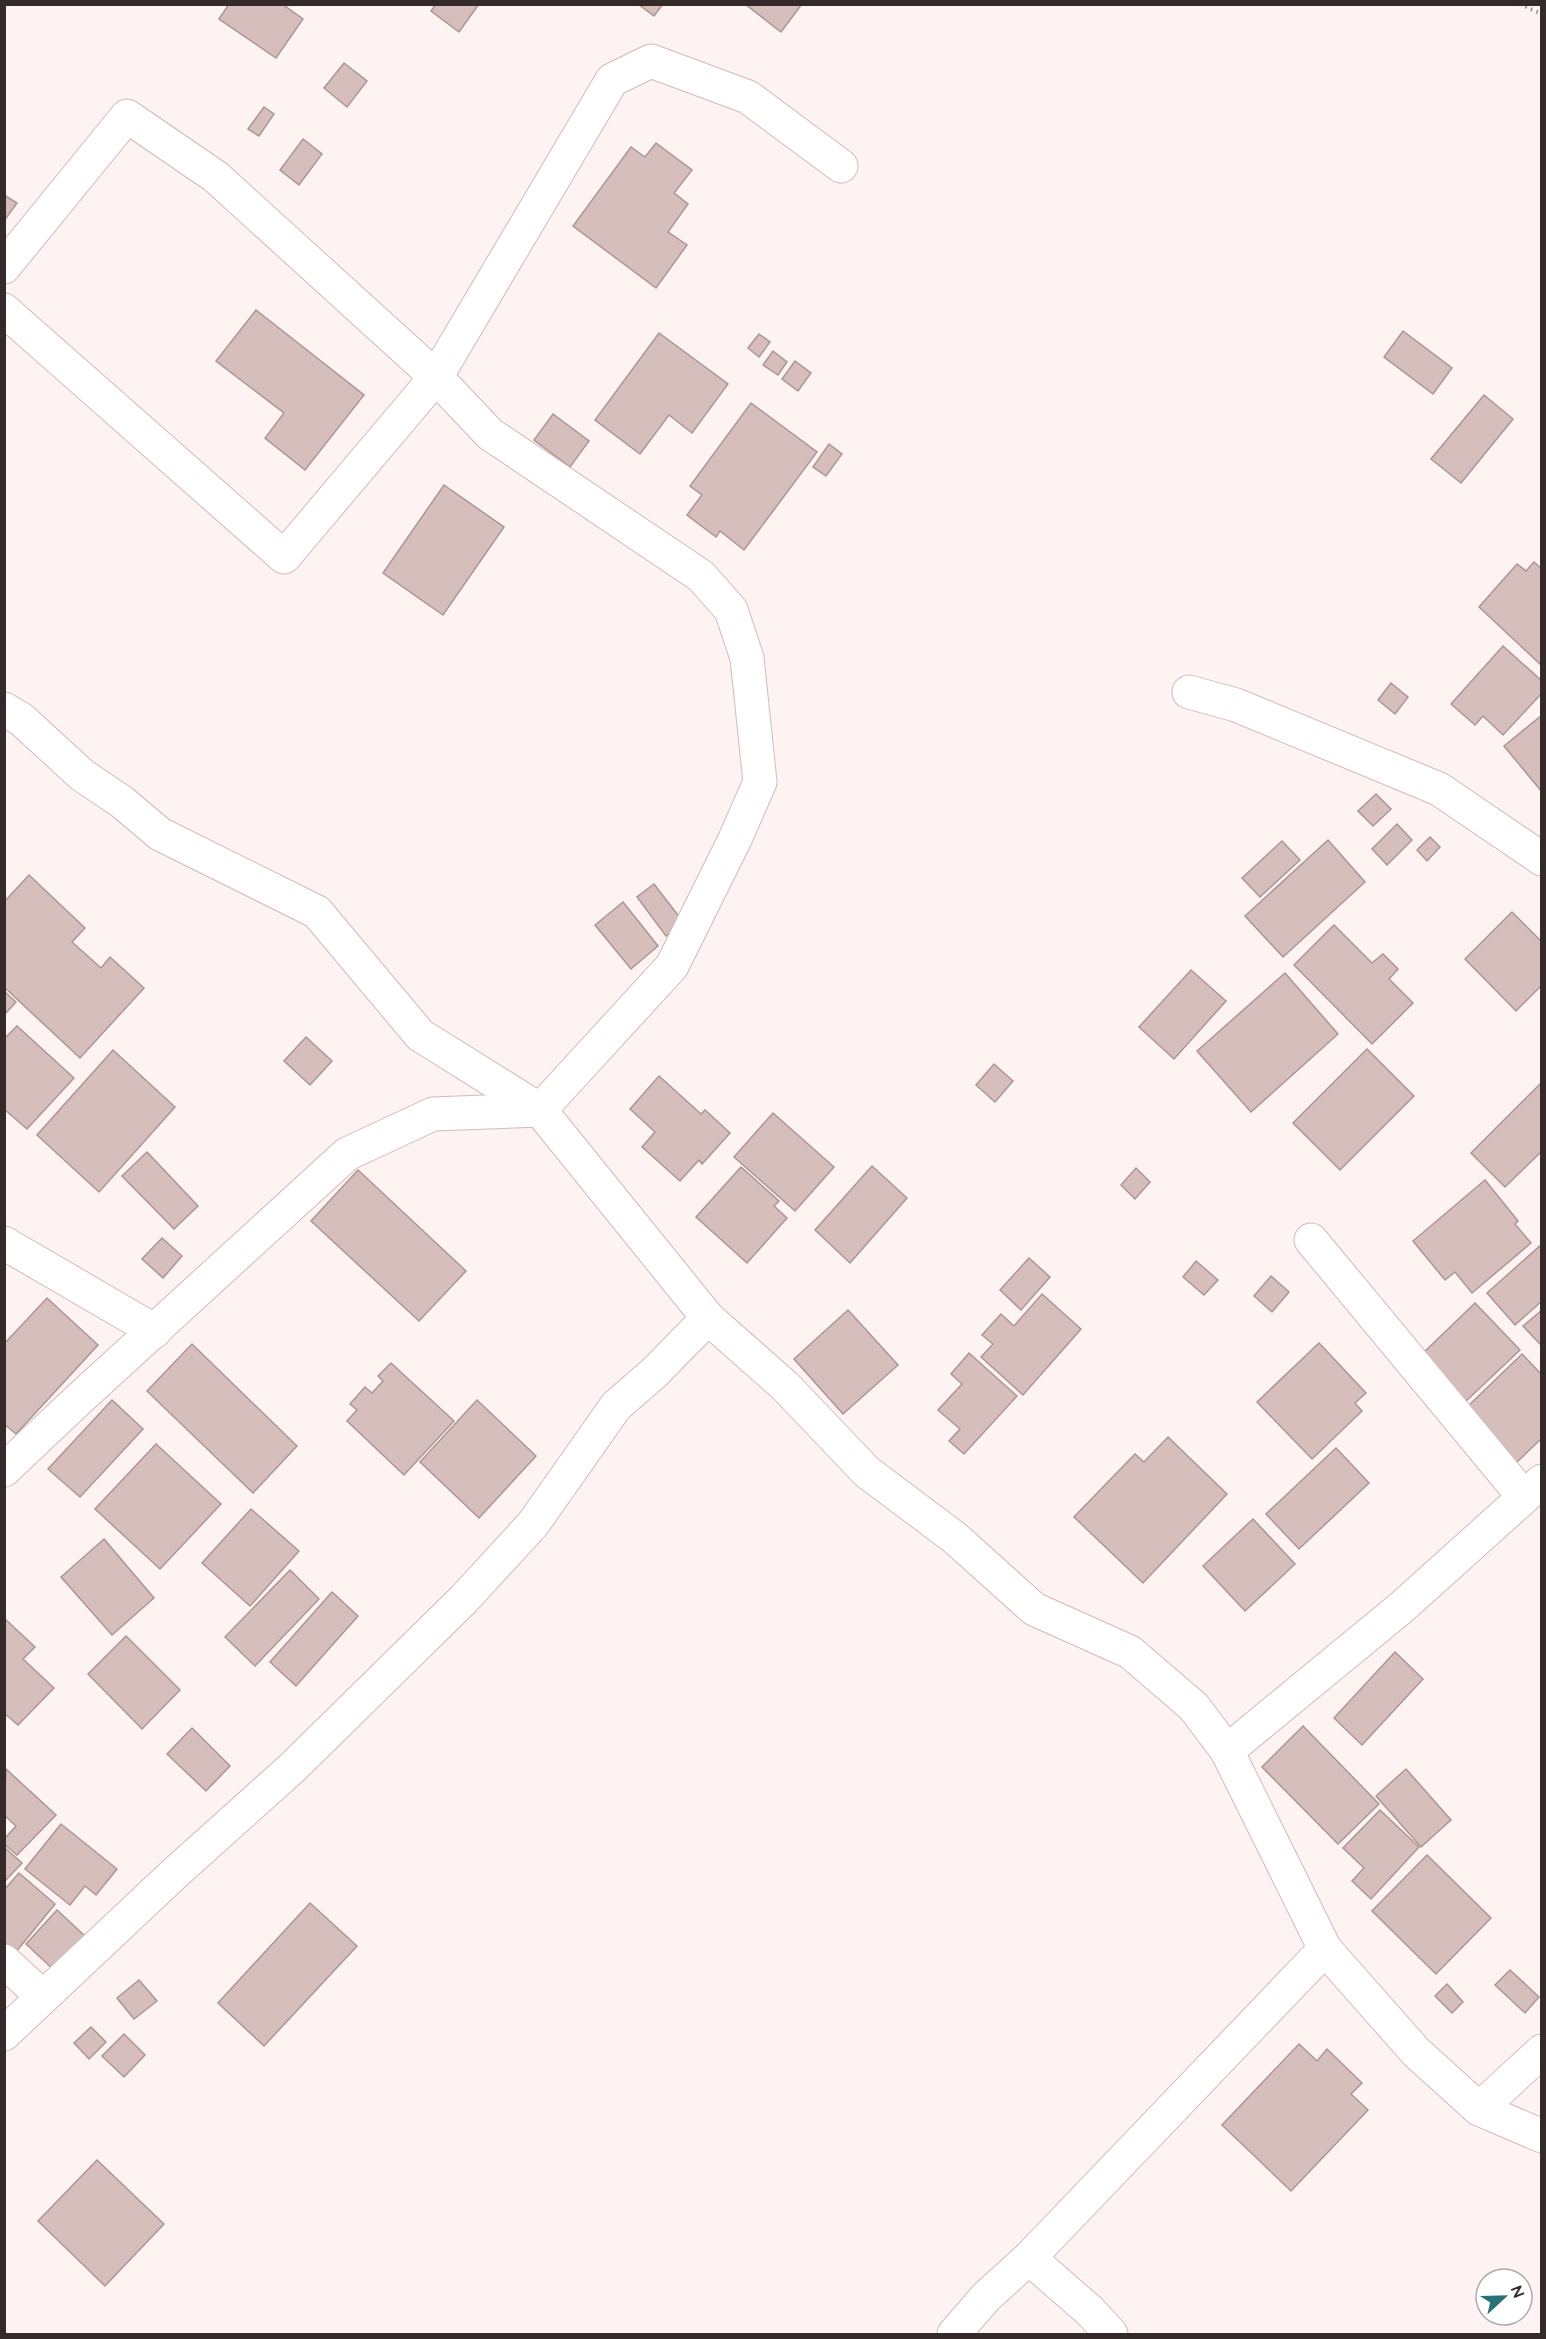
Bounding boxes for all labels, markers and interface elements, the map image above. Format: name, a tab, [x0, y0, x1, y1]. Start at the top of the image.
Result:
north arrow	[1474, 2267, 1534, 2327]
text: N	[1506, 2282, 1529, 2301]

